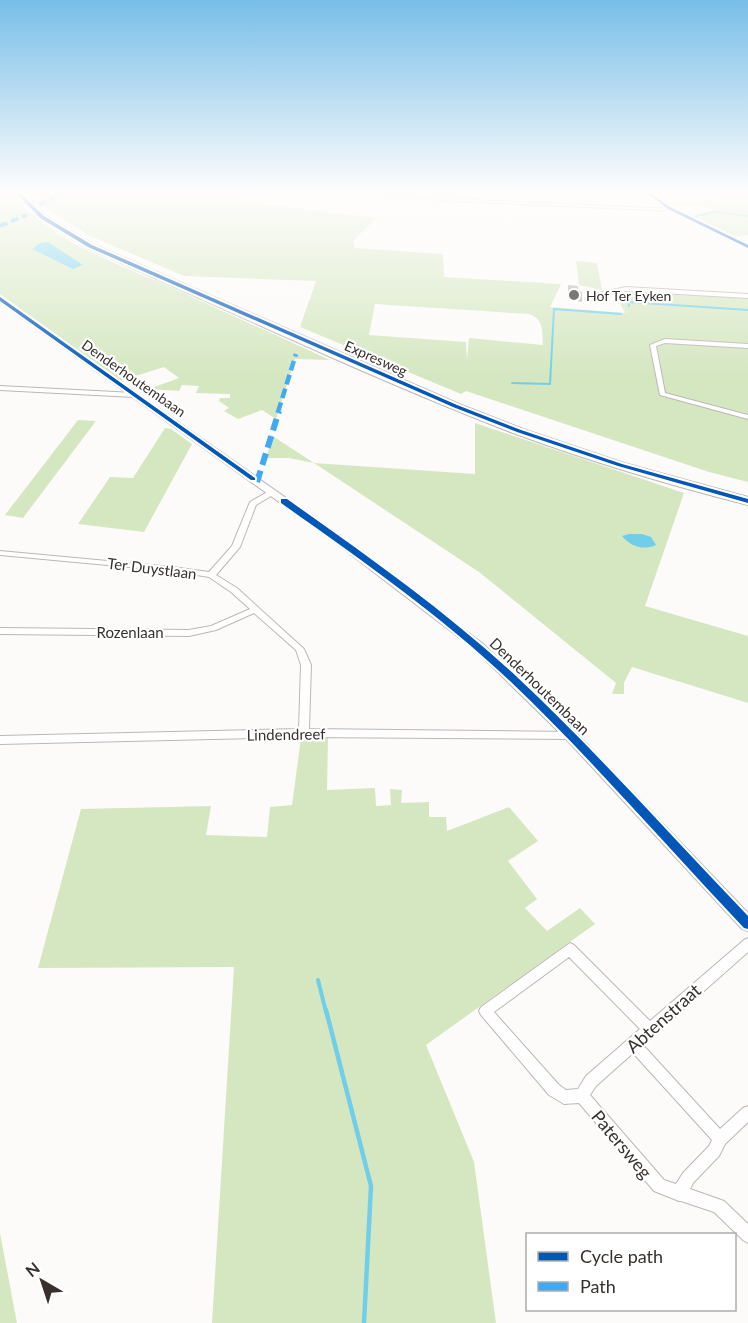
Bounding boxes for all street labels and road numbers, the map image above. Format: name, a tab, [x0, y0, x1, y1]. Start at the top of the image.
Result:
street label: Denderhoutembaan	[79, 336, 189, 420]
street label: Expresweg	[342, 337, 410, 379]
street label: Ter Duystlaan	[106, 554, 198, 582]
street label: Rozenlaan	[96, 623, 164, 641]
street label: Denderhoutembaan	[486, 634, 594, 738]
street label: Lindendreef	[246, 724, 326, 744]
street label: Abtenstraat	[621, 978, 705, 1057]
street label: Patersweg	[587, 1105, 657, 1183]

